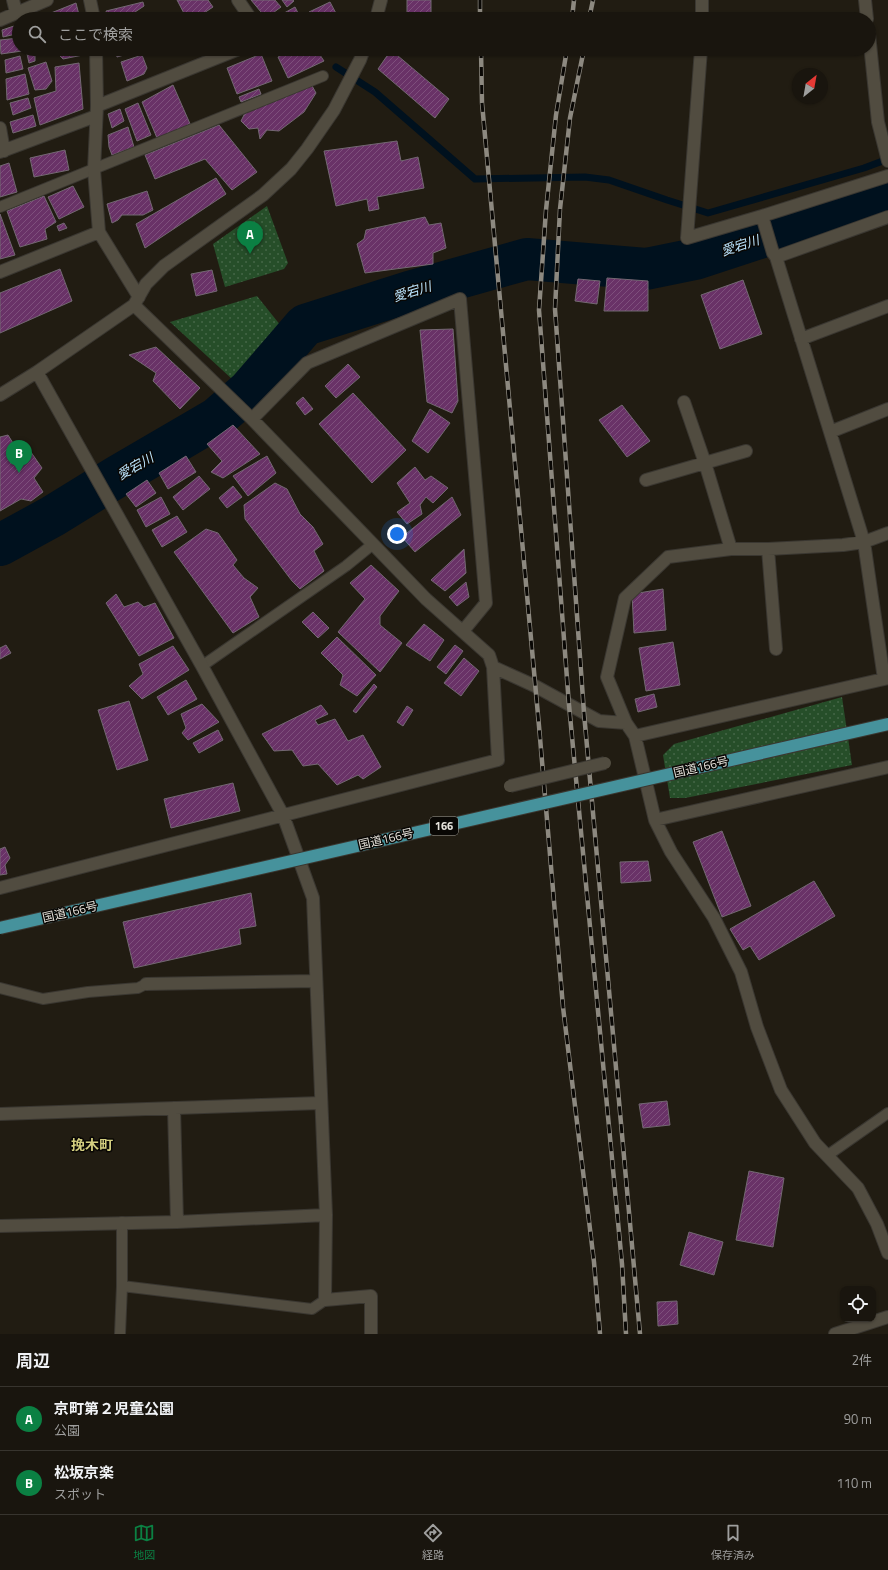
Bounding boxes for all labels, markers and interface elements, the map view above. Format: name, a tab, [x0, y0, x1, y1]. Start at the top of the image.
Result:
search box	[12, 12, 876, 56]
icon: search	[26, 23, 48, 45]
text: ここで検索	[58, 23, 133, 46]
north arrow	[792, 68, 828, 104]
pin: A	[237, 221, 263, 254]
water label: 愛宕川	[718, 229, 764, 261]
water label: 愛宕川	[390, 275, 435, 306]
pin: B	[6, 440, 32, 473]
water label: 愛宕川	[113, 447, 159, 484]
your location	[387, 524, 407, 544]
street label: 国道166号	[671, 751, 730, 782]
road number: 166	[430, 817, 458, 835]
street label: 国道166号	[356, 823, 415, 854]
street label: 国道166号	[40, 896, 99, 927]
district label: 挽木町	[71, 1134, 113, 1155]
map controls	[840, 1286, 876, 1322]
button: locate	[840, 1286, 876, 1322]
text: 周辺	[16, 1348, 50, 1374]
text: 2件	[852, 1350, 872, 1370]
text: 京町第２児童公園	[54, 1397, 174, 1420]
text: A	[25, 1409, 33, 1429]
text: 90 m	[844, 1409, 872, 1429]
text: 公園	[54, 1420, 80, 1440]
text: 松坂京楽	[54, 1461, 114, 1484]
text: B	[25, 1473, 33, 1493]
text: 110 m	[836, 1473, 872, 1493]
text: スポット	[54, 1484, 106, 1504]
tab: 地図	[133, 1522, 155, 1563]
tab: 経路	[422, 1522, 444, 1563]
tab: 保存済み	[711, 1522, 755, 1563]

